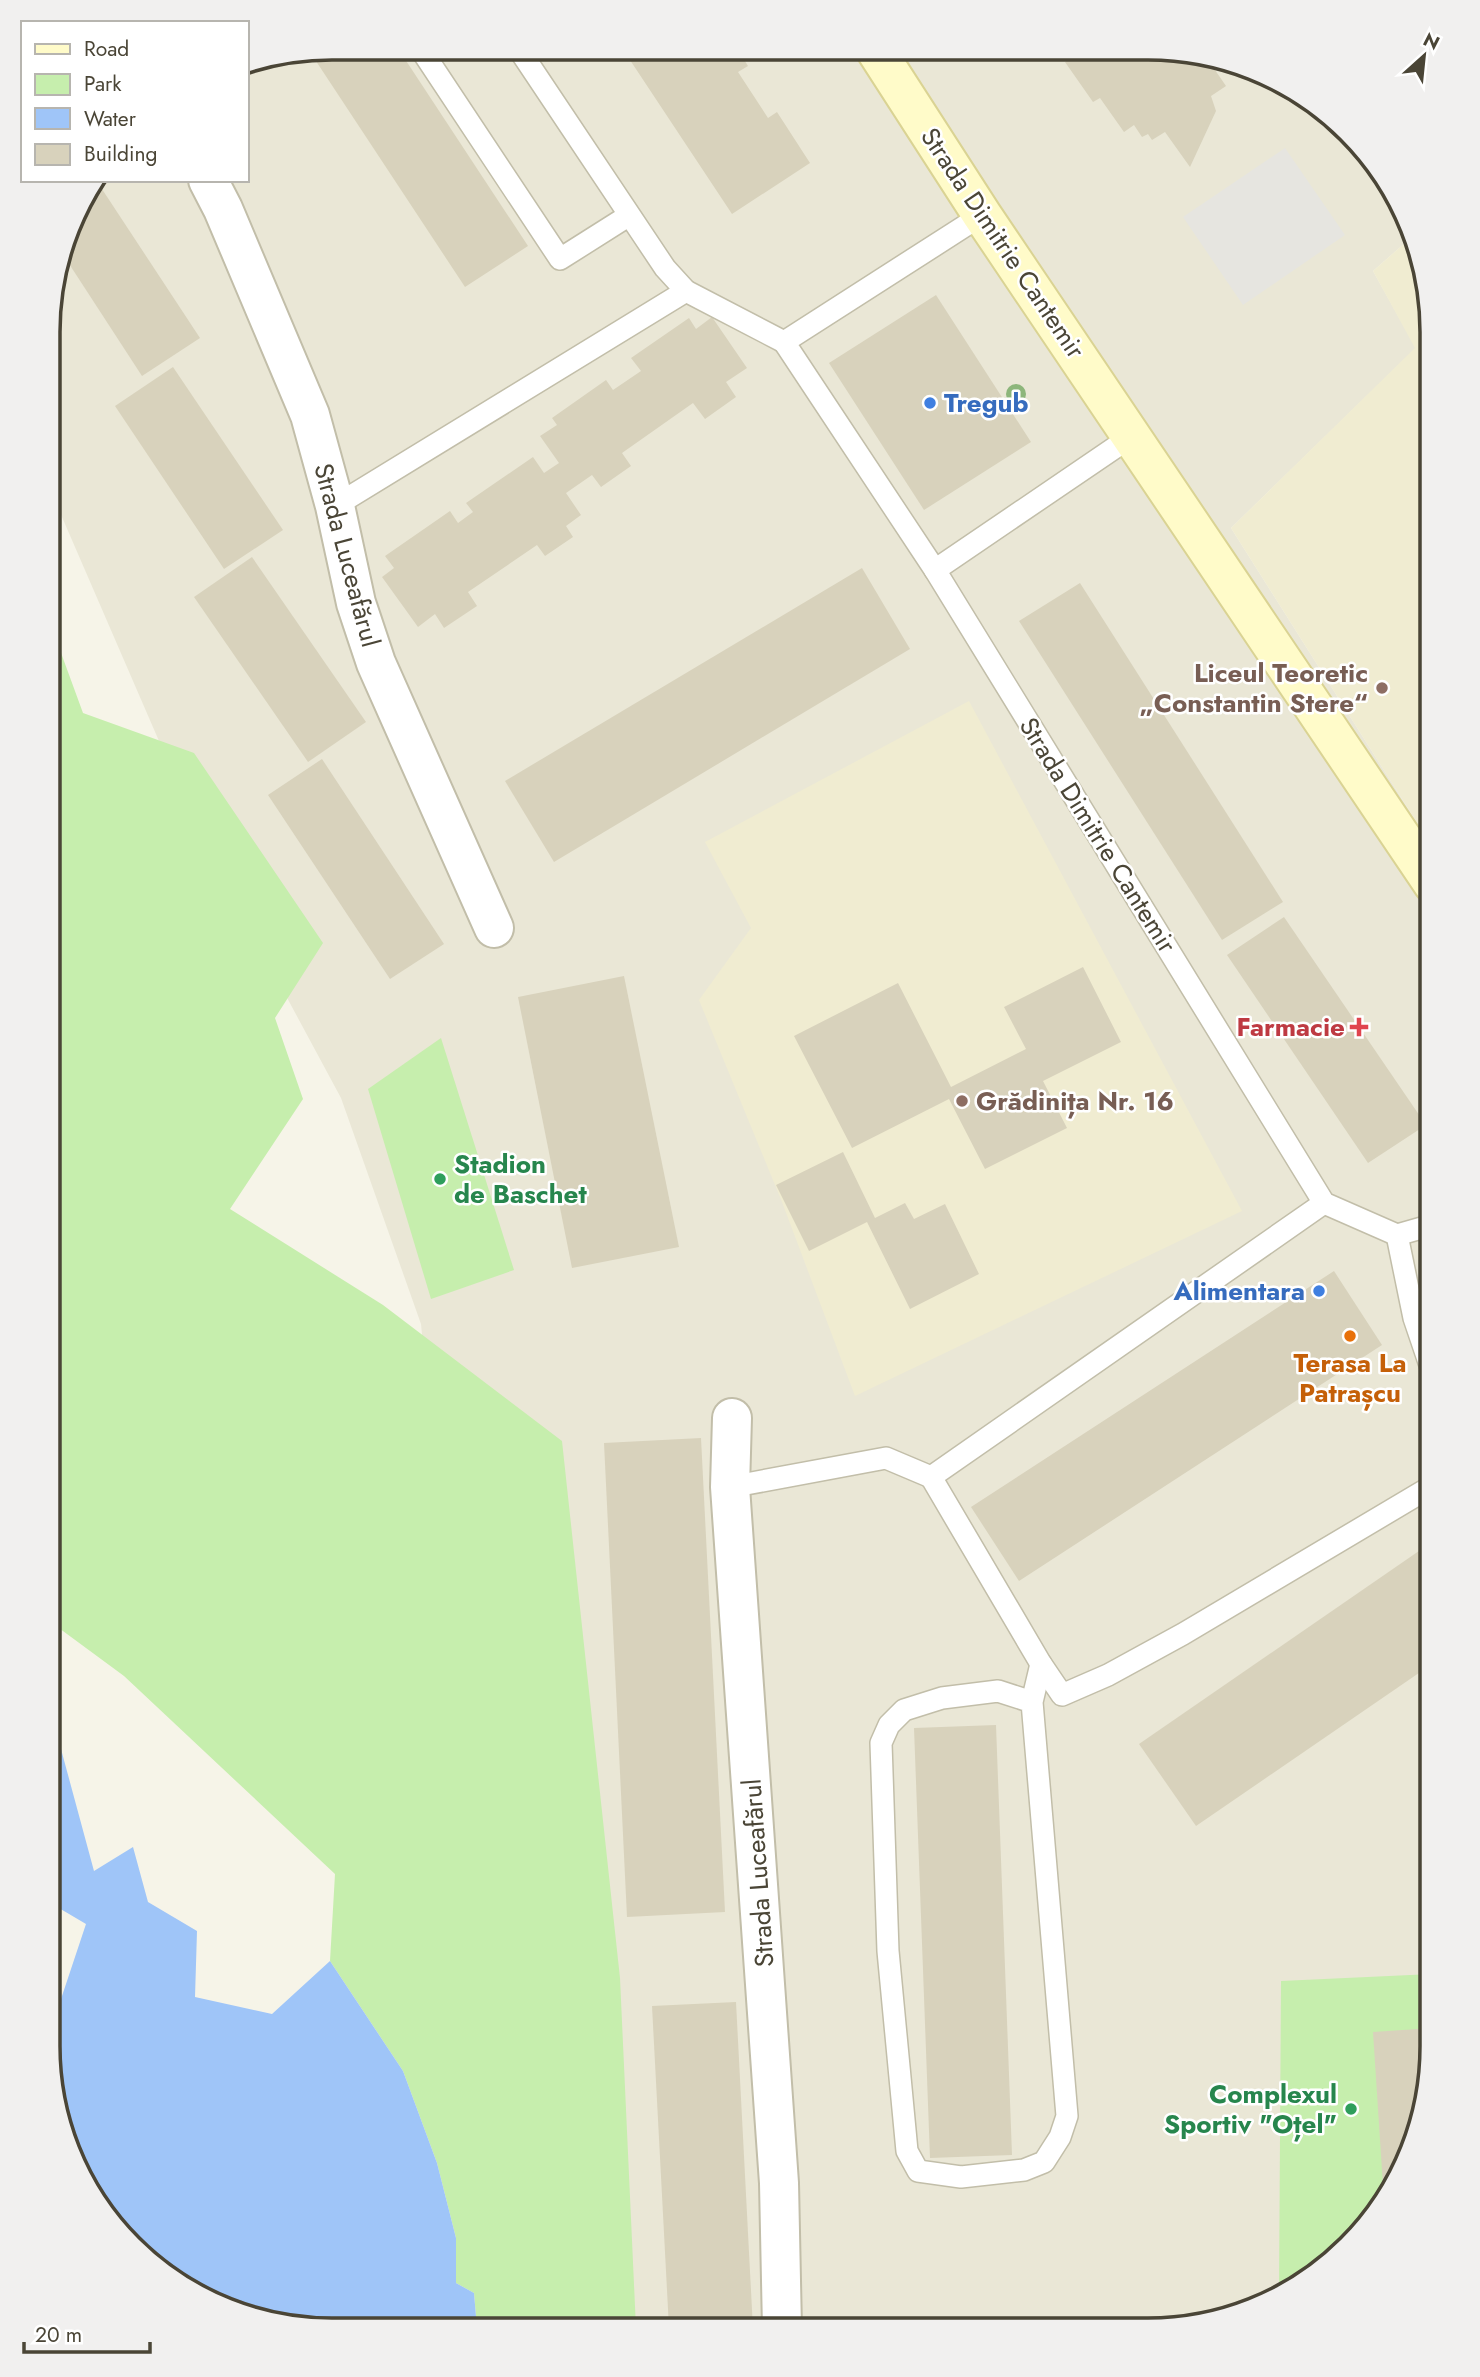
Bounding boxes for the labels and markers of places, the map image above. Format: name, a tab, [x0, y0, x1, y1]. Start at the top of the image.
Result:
place label: Tregub	[944, 384, 1029, 422]
marker: Tregub	[922, 395, 938, 411]
place label: Liceul Teoretic „Constantin Stere“	[1139, 654, 1368, 722]
marker: Liceul Teoretic „Constantin Stere“	[1374, 680, 1390, 696]
place label: Farmacie	[1236, 1008, 1345, 1046]
marker: Farmacie	[1351, 1019, 1367, 1035]
place label: Grădinița Nr. 16	[976, 1082, 1174, 1120]
marker: Grădinița Nr. 16	[954, 1093, 970, 1109]
place label: Stadion de Baschet	[454, 1145, 587, 1213]
marker: Stadion de Baschet	[432, 1171, 448, 1187]
place label: Alimentara	[1173, 1272, 1305, 1310]
marker: Alimentara	[1311, 1283, 1327, 1299]
marker: Terasa La Patrașcu	[1342, 1328, 1358, 1344]
place label: Terasa La Patrașcu	[1294, 1344, 1407, 1412]
place label: Complexul Sportiv "Oțel"	[1164, 2075, 1337, 2143]
marker: Complexul Sportiv "Oțel"	[1343, 2101, 1359, 2117]

